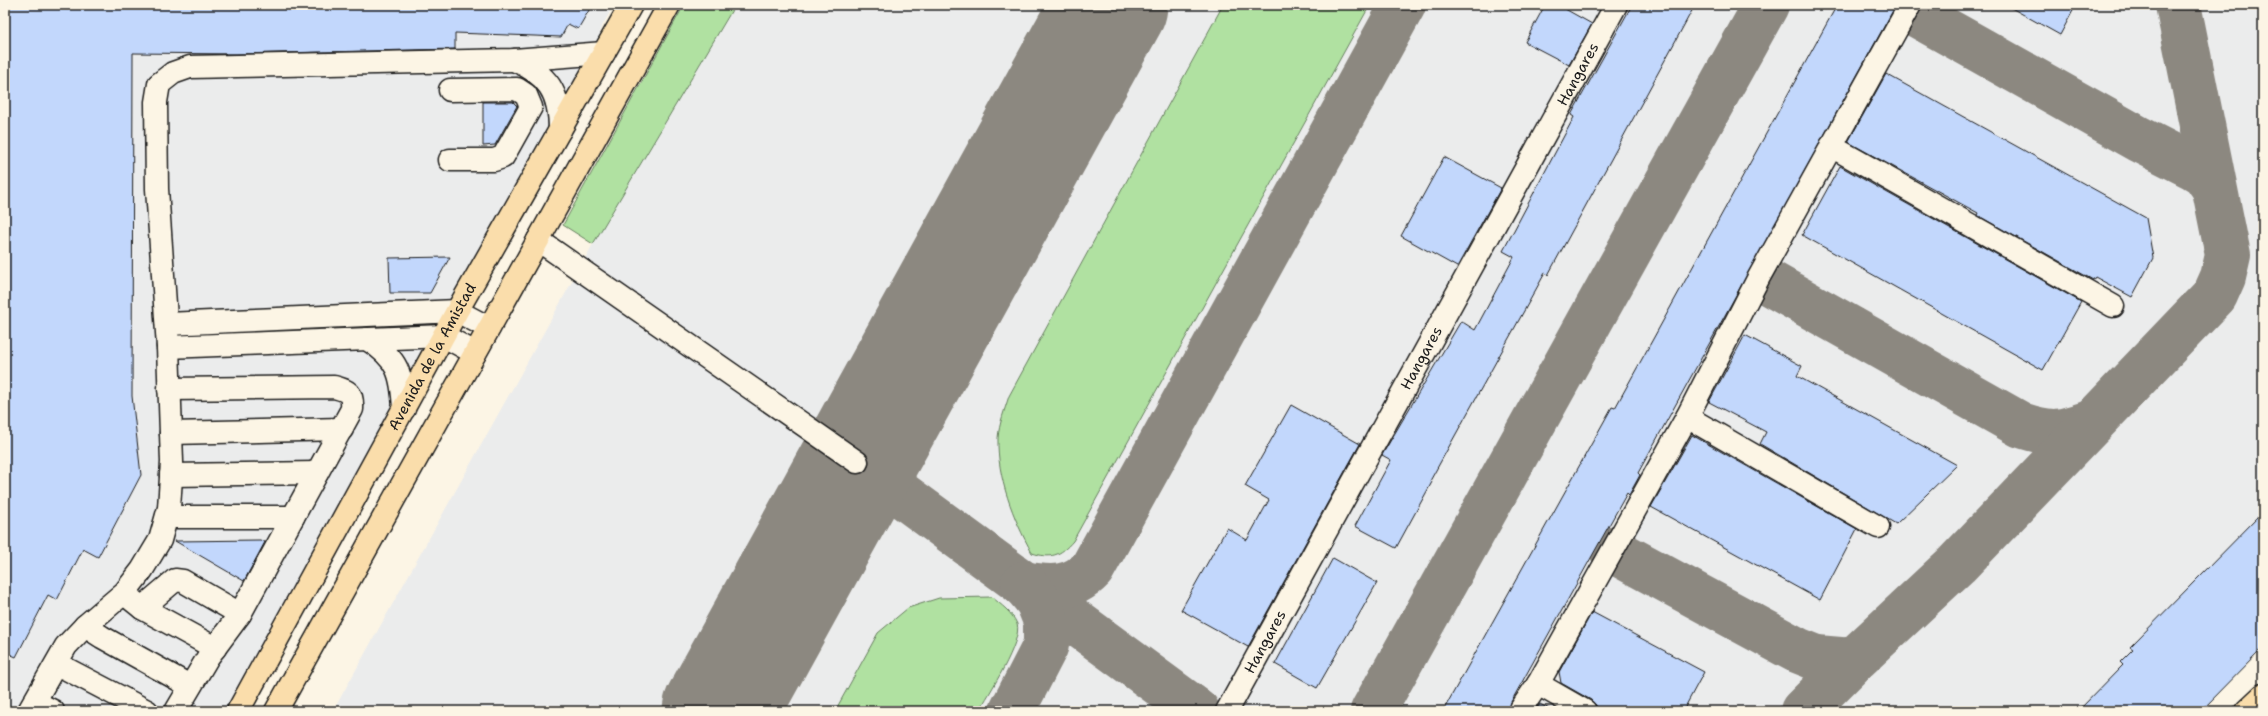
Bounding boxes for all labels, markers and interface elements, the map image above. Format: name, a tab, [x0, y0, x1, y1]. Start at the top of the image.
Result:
street label: Hangares	[1552, 39, 1603, 110]
street label: Avenida de la Amistad	[384, 279, 481, 434]
street label: Hangares	[1396, 323, 1447, 393]
street label: Hangares	[1240, 607, 1291, 677]

